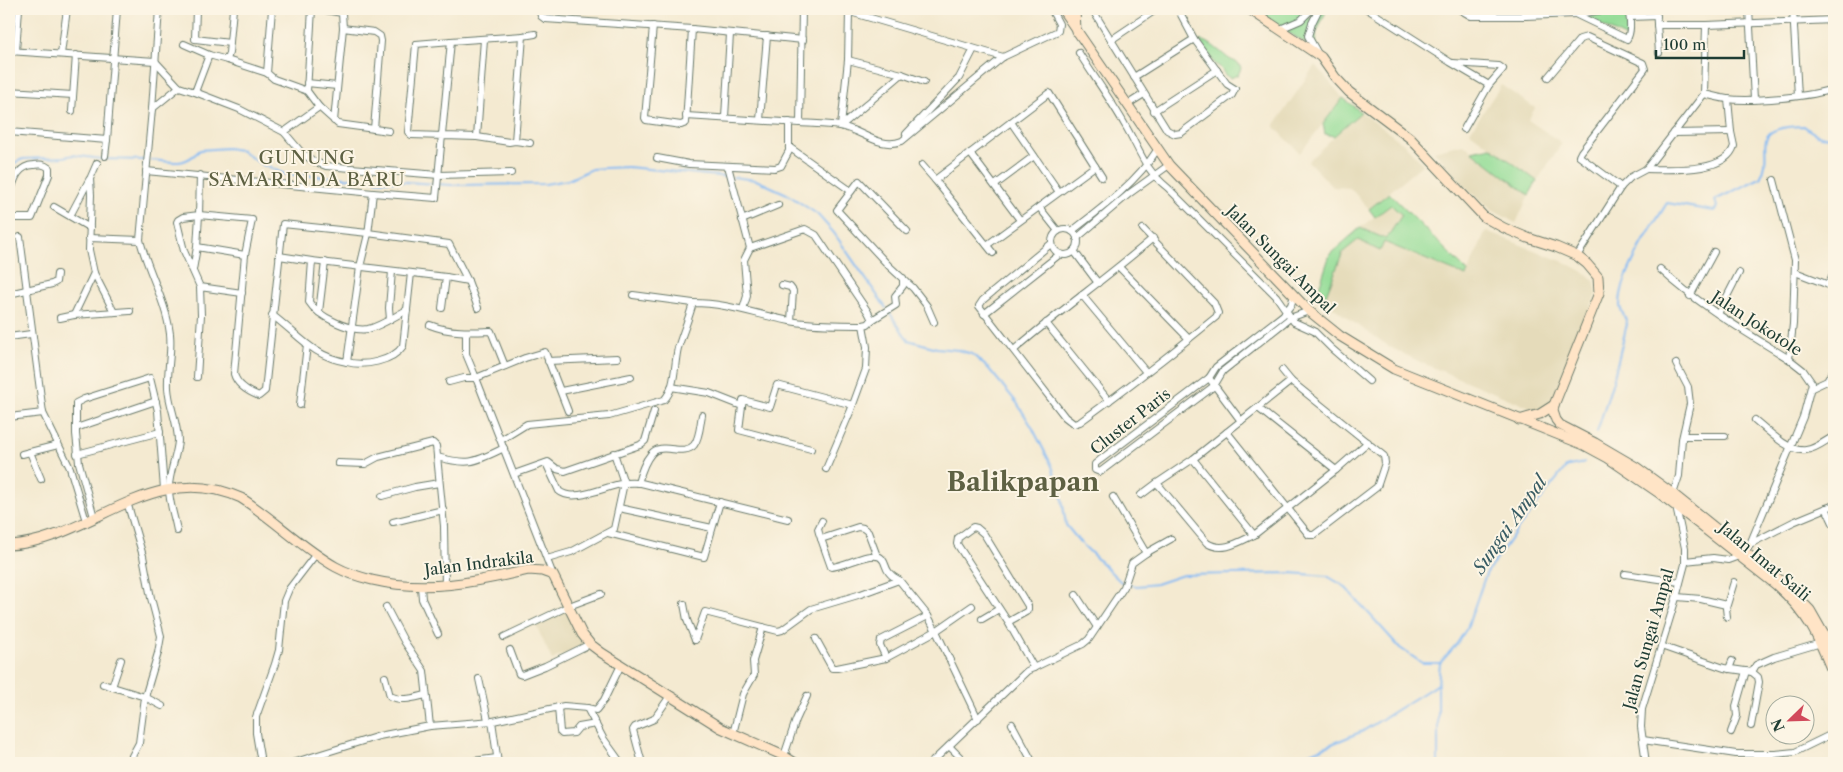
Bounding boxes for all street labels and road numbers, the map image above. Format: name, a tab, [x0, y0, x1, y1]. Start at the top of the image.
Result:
street label: Jalan Sungai Ampal	[1220, 198, 1340, 318]
street label: Jalan Jokotole	[1705, 285, 1806, 360]
street label: Cluster Paris	[1086, 383, 1174, 459]
street label: Jalan Imat Saili	[1713, 515, 1815, 605]
street label: Jalan Indrakila	[420, 546, 535, 580]
street label: Jalan Sungai Ampal	[1617, 566, 1678, 715]

